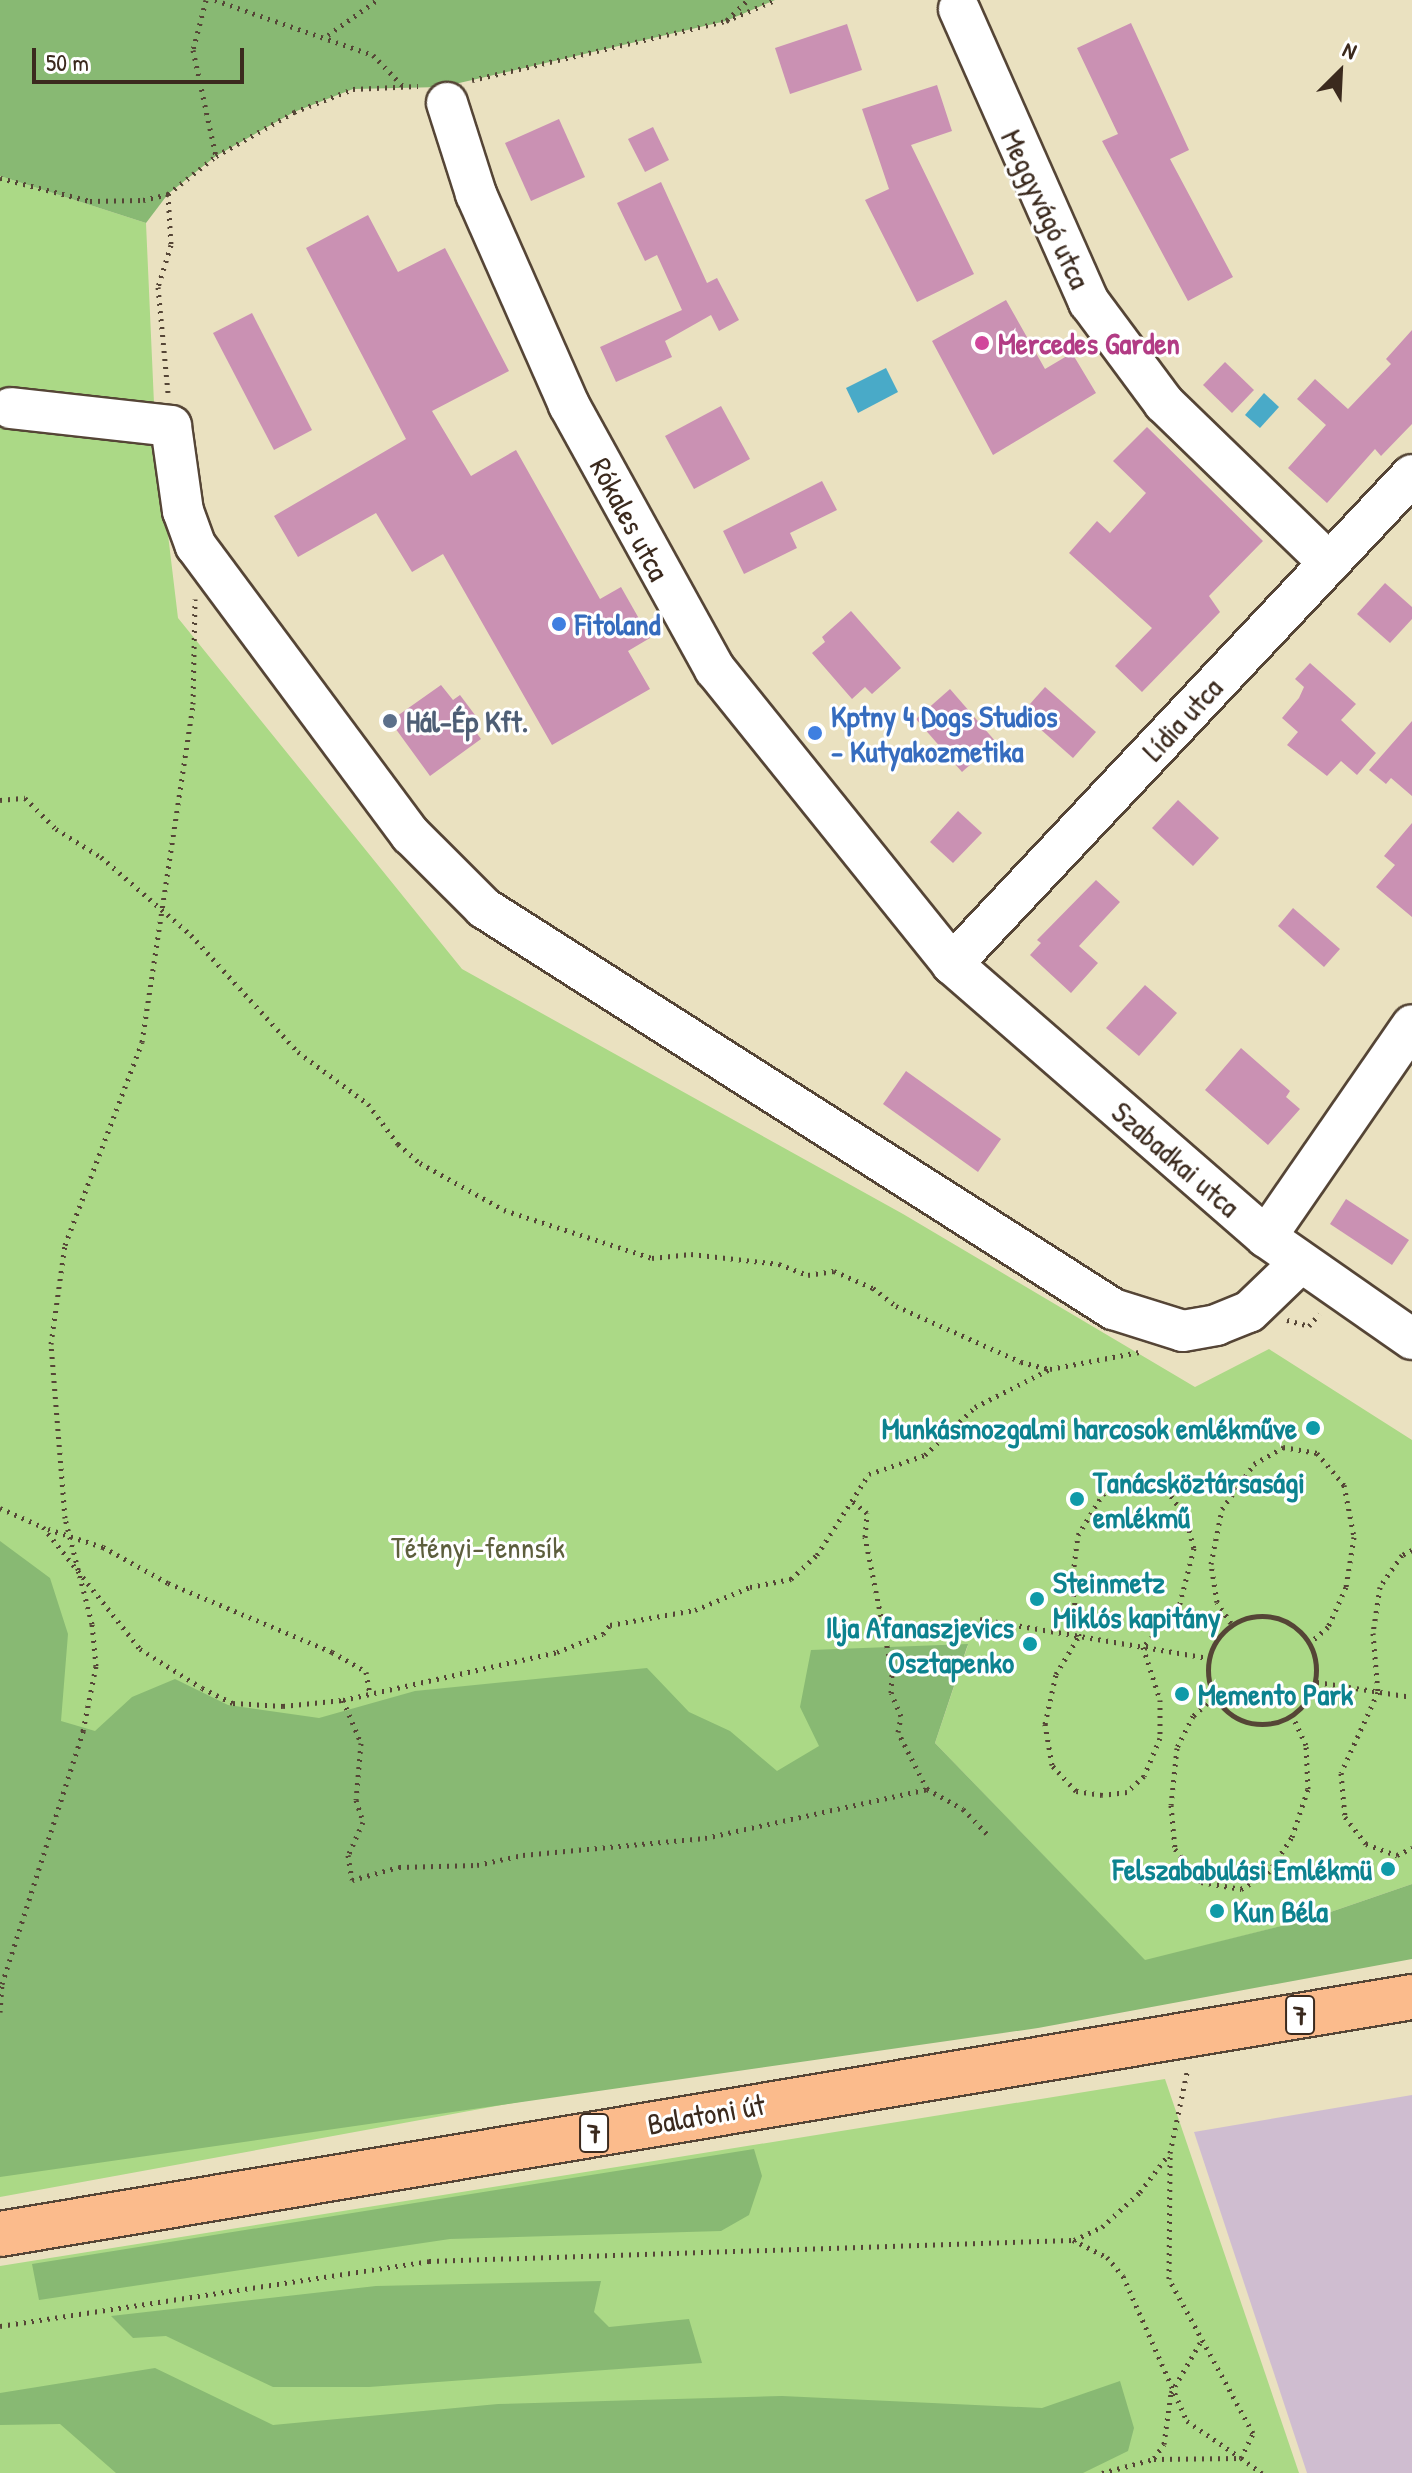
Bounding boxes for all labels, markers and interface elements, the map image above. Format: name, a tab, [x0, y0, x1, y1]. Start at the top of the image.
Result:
scale bar	[36, 32, 248, 82]
north arrow	[1300, 32, 1380, 112]
text: N	[1338, 34, 1361, 66]
text: 50 m	[46, 46, 89, 78]
street label: Meggyvágó utca	[994, 124, 1098, 294]
place label: Mercedes Garden	[998, 325, 1180, 361]
marker: Mercedes Garden	[973, 334, 991, 352]
street label: Rókales utca	[583, 451, 677, 587]
place label: Fitoland	[575, 606, 660, 642]
marker: Fitoland	[550, 615, 568, 633]
street label: Lídia utca	[1135, 670, 1229, 768]
place label: Kptny 4 Dogs Studios - Kutyakozmetika	[831, 698, 1057, 768]
place label: Hál-Ép Kft.	[406, 703, 528, 739]
marker: Hál-Ép Kft.	[381, 712, 399, 730]
marker: Kptny 4 Dogs Studios - Kutyakozmetika	[806, 724, 824, 742]
street label: Szabadkai utca	[1105, 1094, 1247, 1224]
place label: Munkásmozgalmi harcosok emlékműve	[882, 1410, 1297, 1446]
marker: Munkásmozgalmi harcosok emlékműve	[1304, 1419, 1322, 1437]
place label: Tanácsköztársasági emlékmű	[1093, 1464, 1305, 1534]
marker: Tanácsköztársasági emlékmű	[1068, 1490, 1086, 1508]
park label: Tétényi-fennsík	[391, 1529, 565, 1565]
place label: Steinmetz Miklós kapitány	[1053, 1564, 1221, 1634]
marker: Steinmetz Miklós kapitány	[1028, 1590, 1046, 1608]
place label: Ilja Afanaszjevics Osztapenko	[825, 1609, 1014, 1680]
marker: Ilja Afanaszjevics Osztapenko	[1021, 1635, 1039, 1653]
place label: Memento Park	[1198, 1676, 1353, 1712]
marker: Memento Park	[1173, 1685, 1191, 1703]
place label: Felszababulási Emlékmü	[1113, 1851, 1372, 1887]
marker: Felszababulási Emlékmü	[1379, 1860, 1397, 1878]
place label: Kun Béla	[1233, 1893, 1328, 1929]
marker: Kun Béla	[1208, 1902, 1226, 1920]
road number: 7	[1284, 1991, 1316, 2039]
street label: Balatoni út	[644, 2086, 768, 2142]
road number: 7	[578, 2109, 610, 2157]

